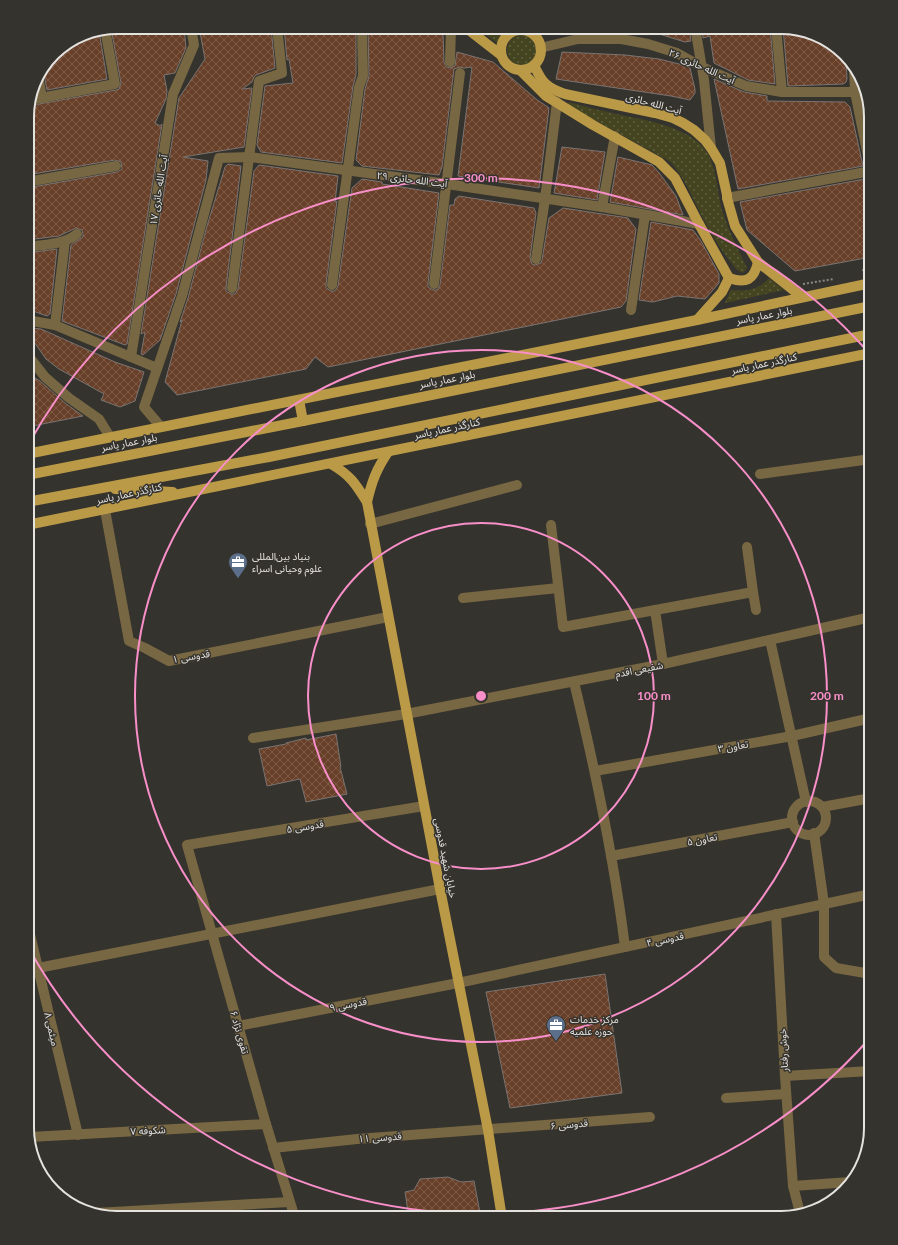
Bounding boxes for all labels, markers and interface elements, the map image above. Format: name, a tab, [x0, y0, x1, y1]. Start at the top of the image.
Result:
street label: آیت الله حائری ۲۶	[667, 46, 738, 87]
street label: آیت الله حائری	[625, 90, 684, 117]
street label: آیت الله حائری ۱۷	[146, 153, 171, 226]
street label: آیت الله حائری ۲۹	[376, 169, 449, 190]
text: 300 m	[464, 170, 498, 185]
street label: بلوار عمار یاسر	[734, 304, 793, 327]
street label: کنارگذر عمار یاسر	[729, 350, 799, 377]
street label: بلوار عمار یاسر	[417, 368, 476, 391]
street label: کنارگذر عمار یاسر	[412, 415, 482, 442]
street label: بلوار عمار یاسر	[99, 431, 158, 454]
street label: کنارگذر عمار یاسر	[94, 480, 164, 507]
place label: بنیاد بین‌المللی علوم وحیانی اسراء	[252, 550, 322, 577]
office icon: بنیاد بین‌المللی علوم وحیانی اسراء	[227, 551, 249, 579]
street label: قدوسی ۱	[171, 647, 211, 666]
street label: شفیعی اقدم	[614, 658, 665, 682]
text: 100 m	[637, 688, 671, 703]
text: 200 m	[810, 688, 844, 703]
centre of rings	[474, 689, 488, 703]
street label: تعاون ۳	[717, 737, 749, 756]
street label: قدوسی ۵	[285, 817, 325, 836]
street label: خیابان شهید قدوسی	[431, 817, 460, 899]
street label: تعاون ۵	[686, 830, 718, 849]
street label: قدوسی ۴	[645, 929, 685, 950]
street label: قدوسی ۹	[328, 994, 368, 1014]
street label: تقوی نژاد ۶	[227, 1009, 252, 1055]
street label: میثمی ۸	[42, 1011, 62, 1047]
place label: مرکز خدمات حوزه علمیه	[570, 1013, 619, 1038]
office icon: مرکز خدمات حوزه علمیه	[545, 1014, 567, 1042]
street label: خوش رفتار	[776, 1028, 791, 1073]
street label: قدوسی ۶	[550, 1116, 589, 1133]
street label: شکوفه ۷	[130, 1123, 166, 1138]
street label: قدوسی ۱۱	[358, 1129, 403, 1145]

